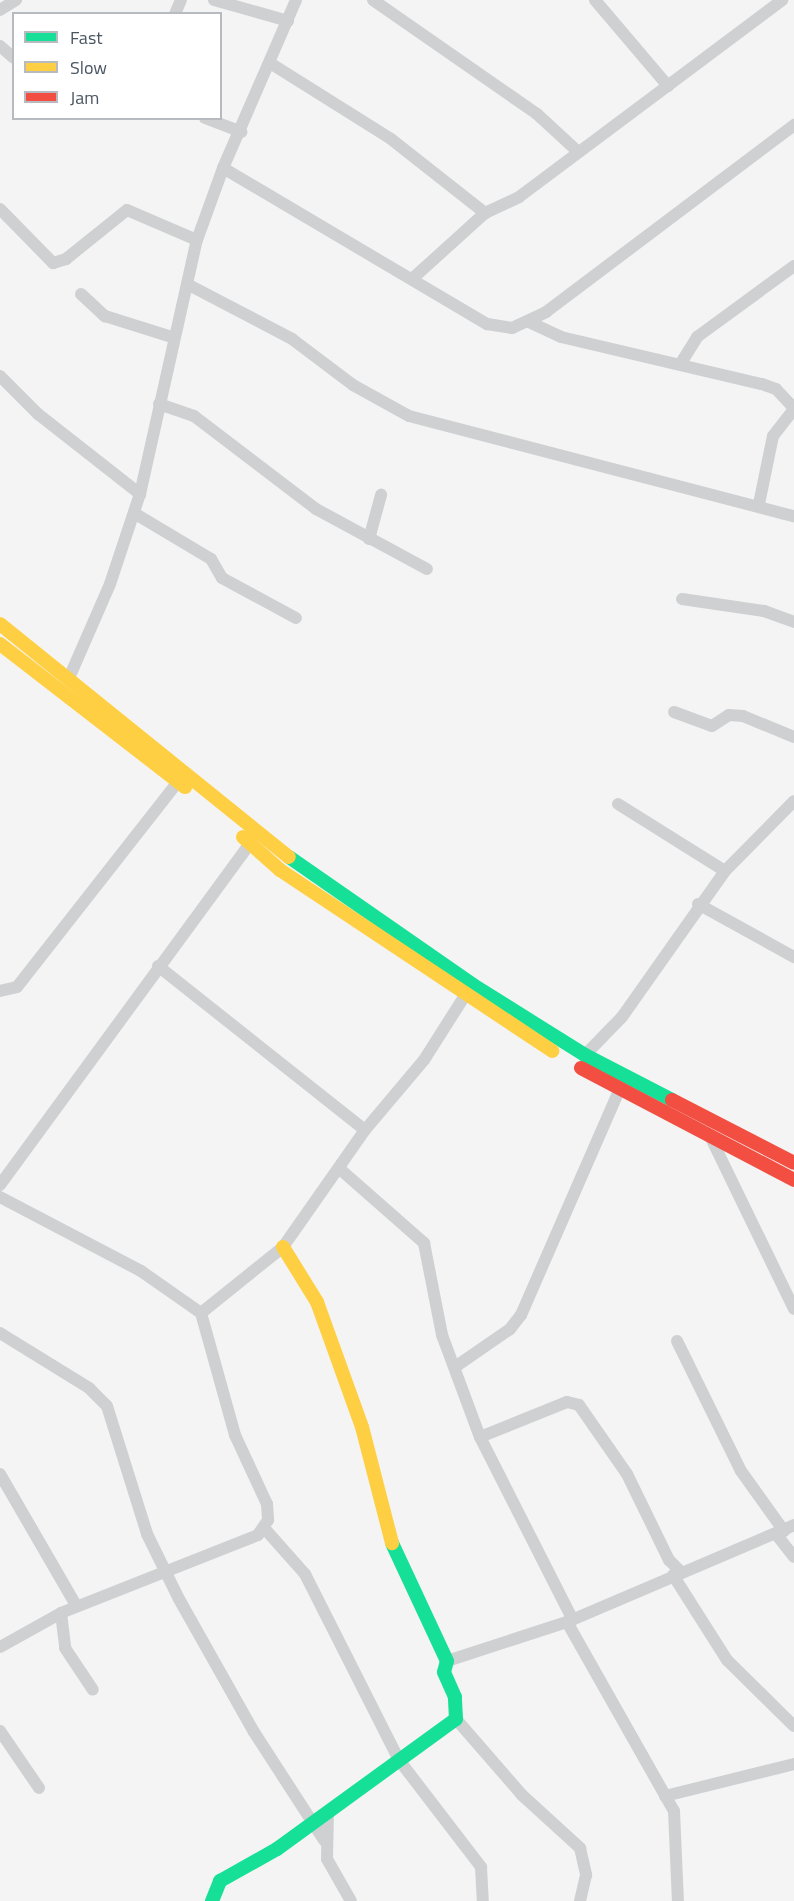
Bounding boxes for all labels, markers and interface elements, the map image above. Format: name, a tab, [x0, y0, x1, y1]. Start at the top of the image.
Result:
legend	[12, 12, 222, 120]
text: Fast	[70, 24, 103, 51]
text: Slow	[70, 54, 107, 81]
text: Jam	[70, 84, 99, 111]

